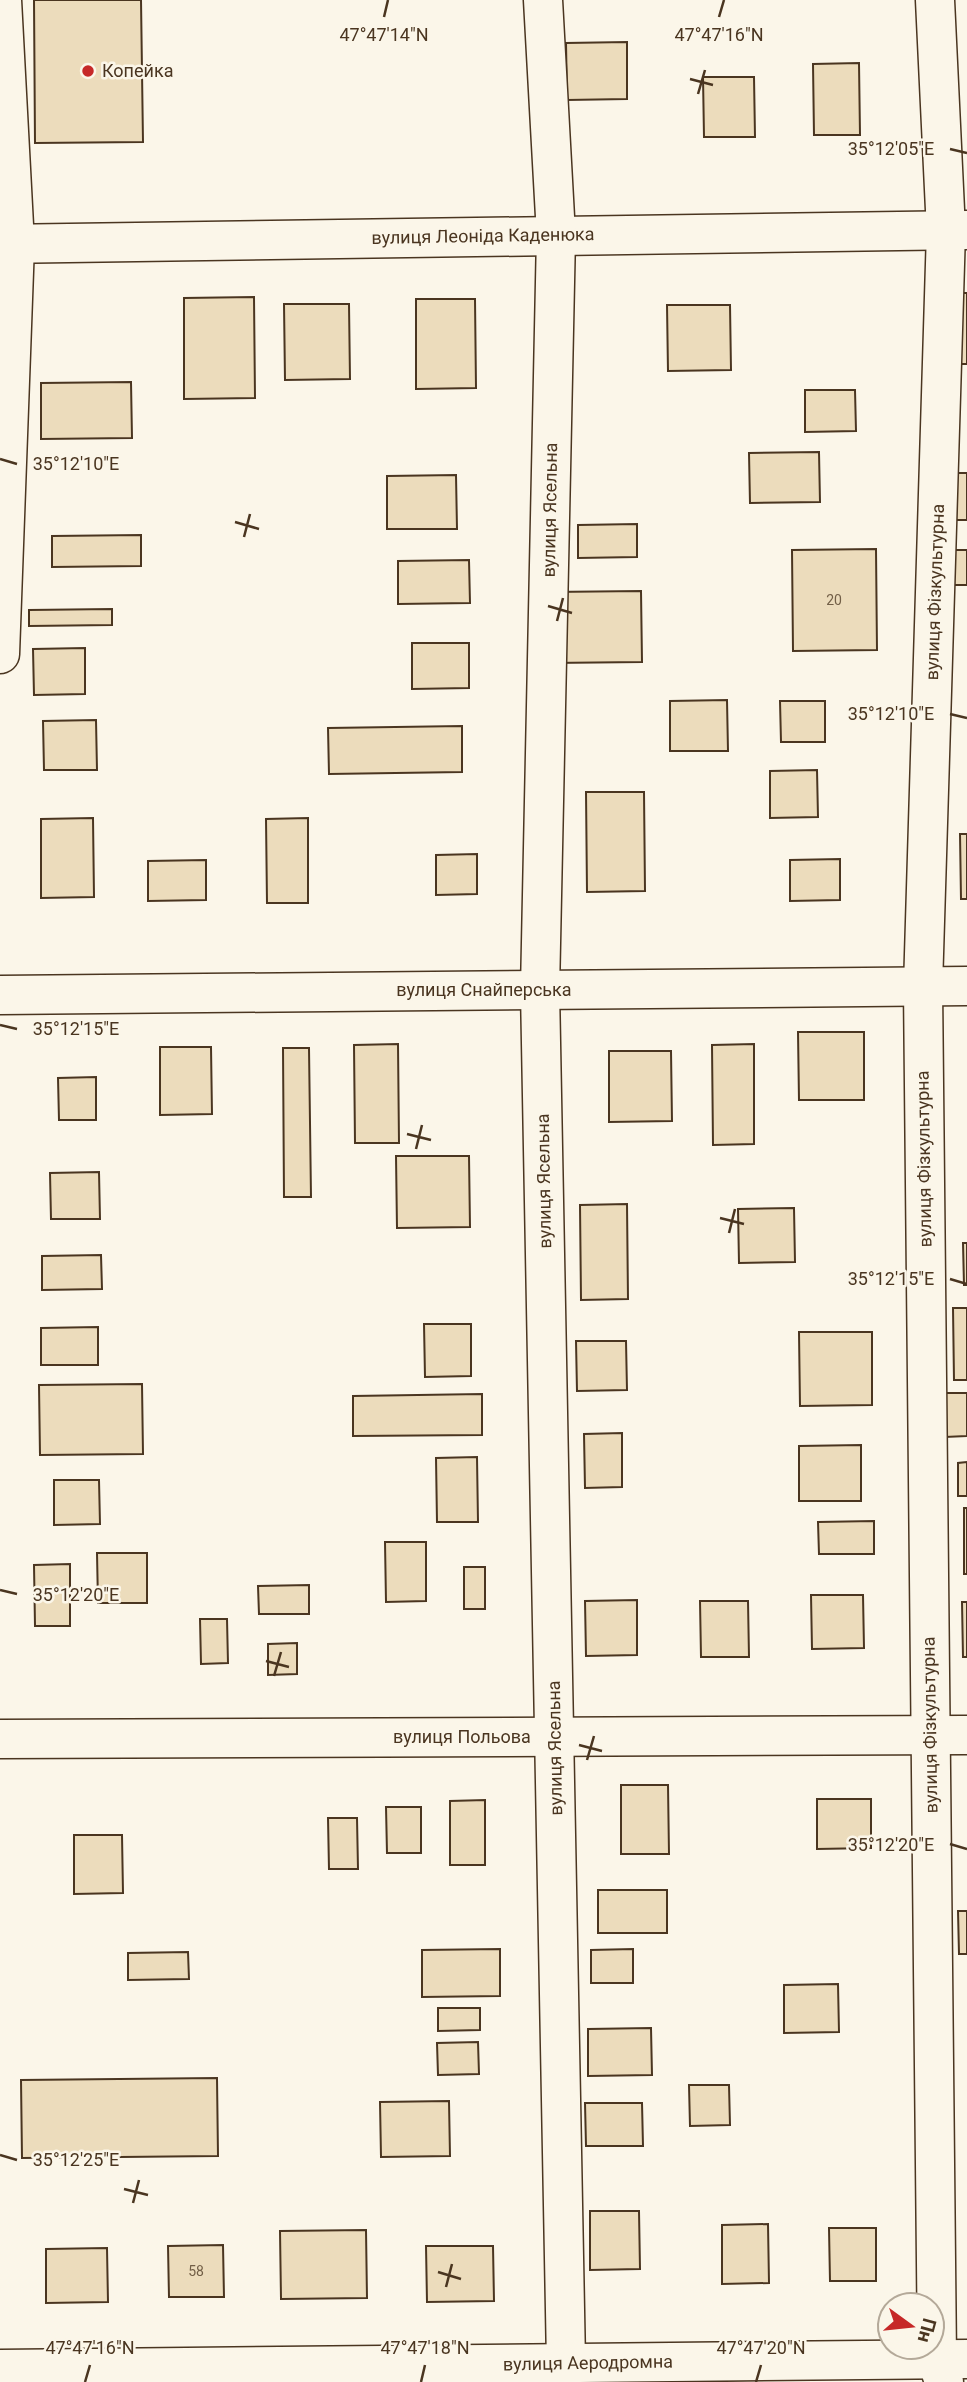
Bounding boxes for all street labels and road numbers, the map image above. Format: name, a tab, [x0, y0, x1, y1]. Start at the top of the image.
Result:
street label: вулиця Леоніда Каденюка	[371, 223, 595, 248]
street label: вулиця Ясельна	[538, 442, 561, 578]
street label: вулиця Фізкультурна	[921, 503, 948, 681]
street label: вулиця Снайперська	[396, 979, 572, 1000]
street label: вулиця Фізкультурна	[911, 1070, 936, 1248]
street label: вулиця Ясельна	[532, 1113, 555, 1249]
street label: вулиця Фізкультурна	[917, 1636, 942, 1814]
street label: вулиця Ясельна	[543, 1680, 566, 1816]
street label: вулиця Польова	[393, 1726, 531, 1747]
street label: вулиця Аеродромна	[503, 2351, 673, 2374]

